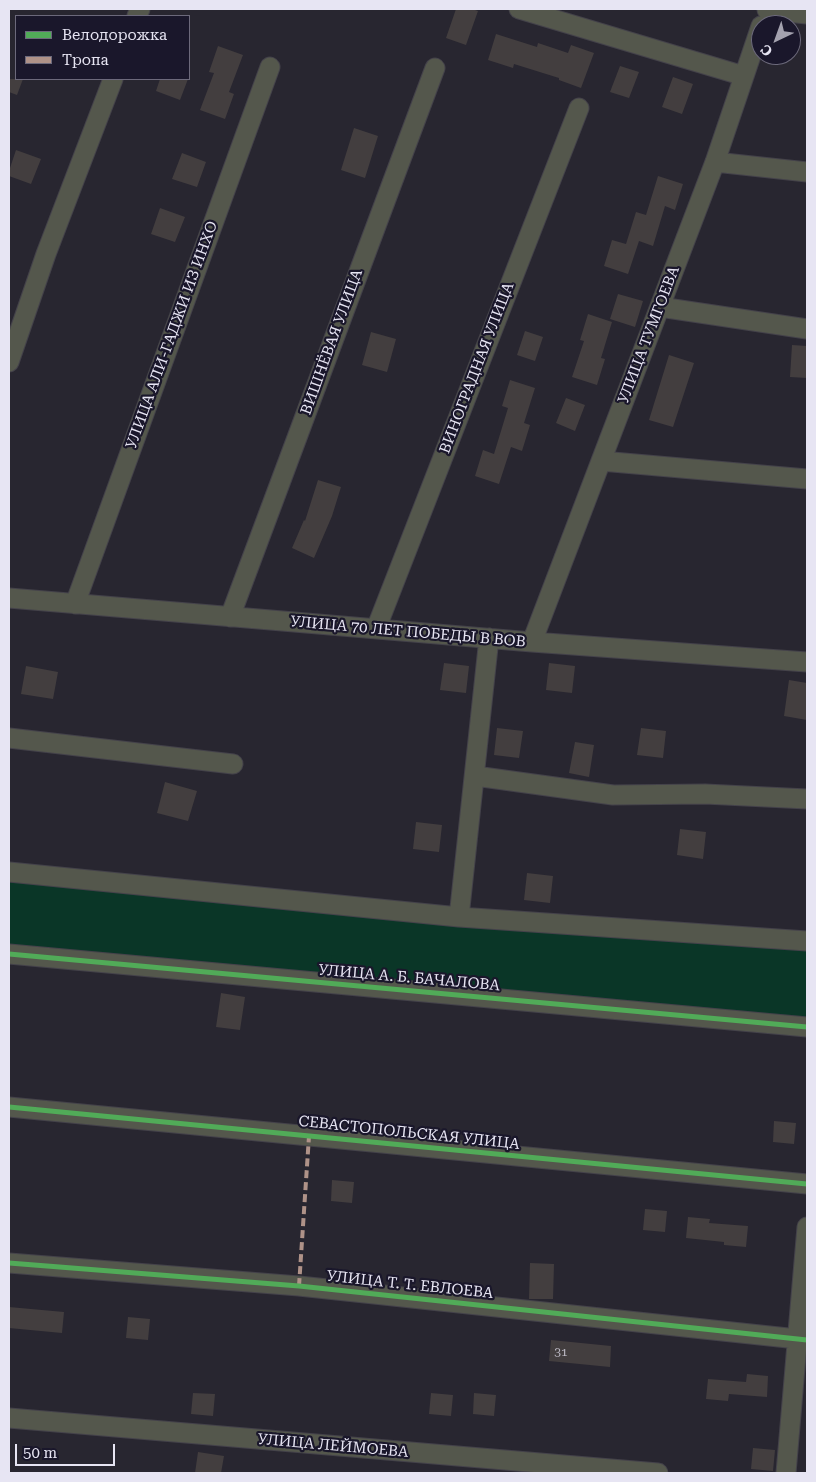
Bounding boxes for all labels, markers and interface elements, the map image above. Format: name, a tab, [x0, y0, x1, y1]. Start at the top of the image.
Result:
legend	[15, 15, 190, 80]
north arrow	[751, 15, 801, 65]
text: Велодорожка	[62, 26, 167, 44]
text: С	[758, 41, 776, 60]
text: Тропа	[62, 51, 109, 69]
street label: УЛИЦА АЛИ-ГАДЖИ ИЗ ИНХО	[122, 219, 222, 451]
street label: УЛИЦА ТУМГОЕВА	[614, 264, 684, 406]
street label: ВИШНЁВАЯ УЛИЦА	[297, 267, 367, 417]
street label: ВИНОГРАДНАЯ УЛИЦА	[436, 280, 518, 456]
street label: УЛИЦА 70 ЛЕТ ПОБЕДЫ В ВОВ	[290, 613, 526, 651]
street label: УЛИЦА А. Б. БАЧАЛОВА	[317, 961, 501, 995]
street label: СЕВАСТОПОЛЬСКАЯ УЛИЦА	[297, 1112, 521, 1154]
street label: УЛИЦА Т. Т. ЕВЛОЕВА	[326, 1267, 494, 1303]
house number: 31	[554, 1345, 568, 1359]
street label: УЛИЦА ЛЕЙМОЕВА	[257, 1430, 409, 1462]
scale bar	[18, 1434, 118, 1466]
text: 50 m	[23, 1444, 57, 1462]

